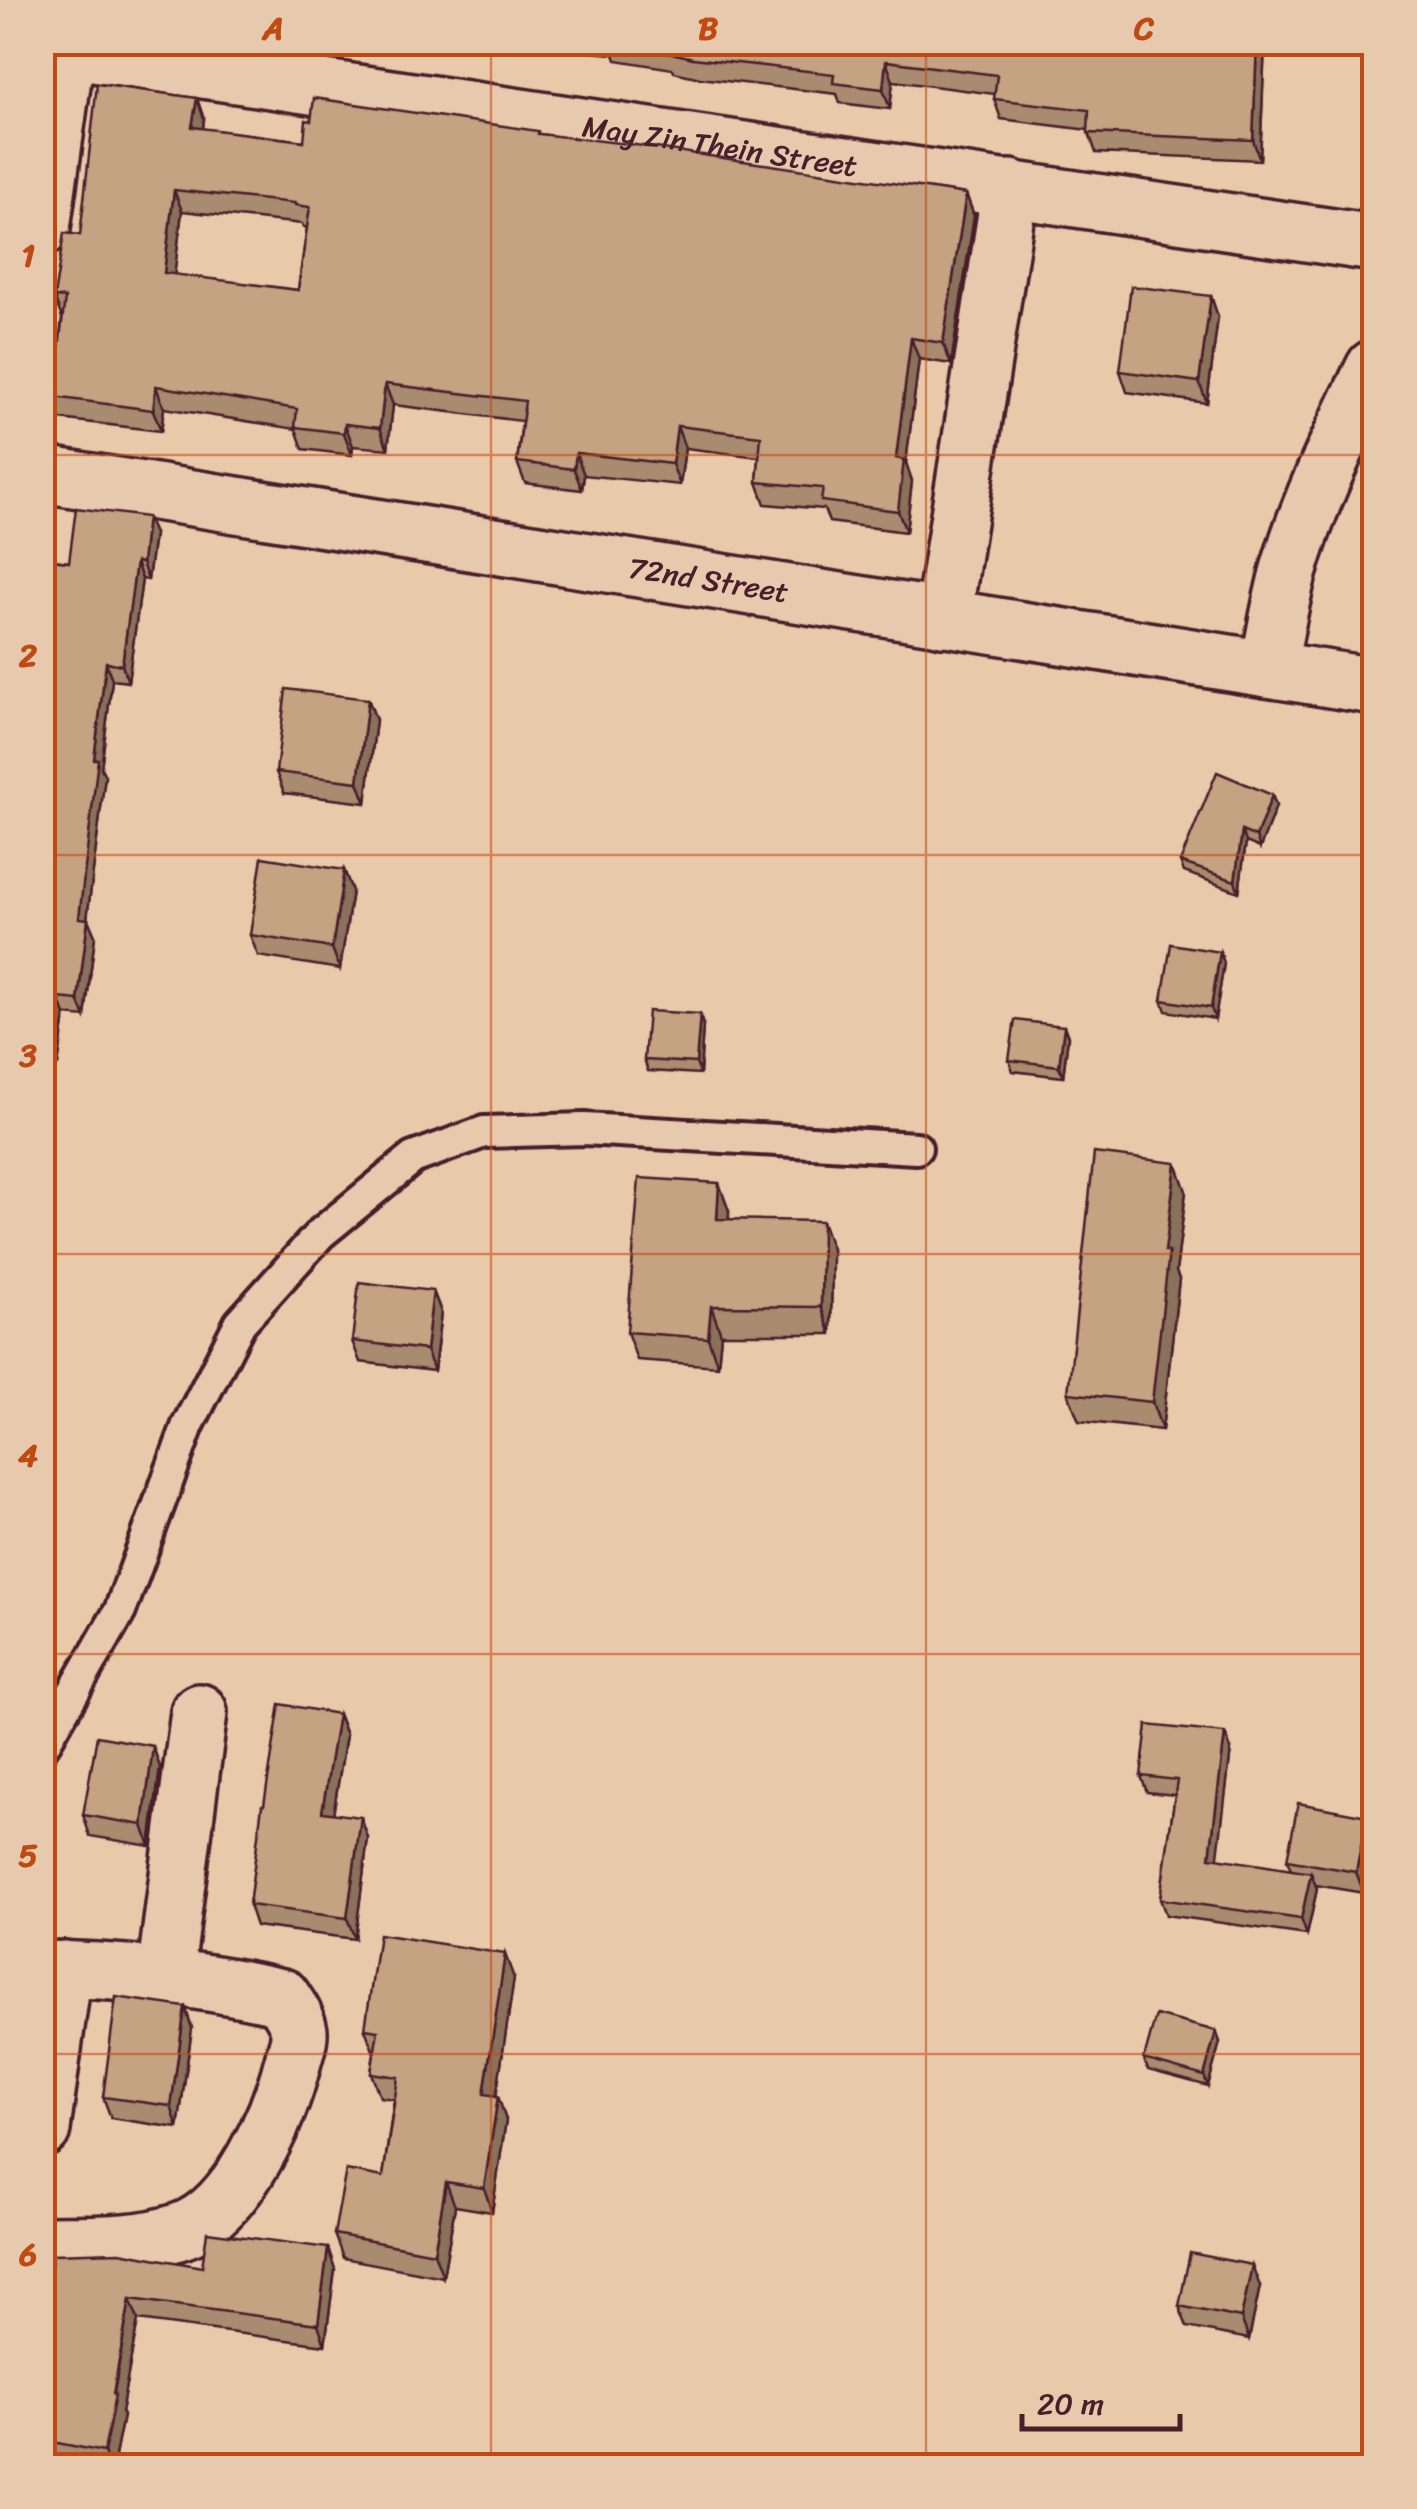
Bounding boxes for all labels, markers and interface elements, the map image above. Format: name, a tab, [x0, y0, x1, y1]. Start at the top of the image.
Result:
text: A	[261, 0, 284, 57]
text: B	[698, 0, 718, 57]
text: C	[1133, 0, 1155, 57]
street label: May Zin Thein Street	[579, 99, 861, 193]
text: 1	[21, 227, 35, 284]
street label: 72nd Street	[625, 541, 793, 619]
text: 2	[19, 627, 38, 684]
text: 3	[18, 1027, 37, 1084]
text: 4	[18, 1427, 38, 1484]
text: 5	[18, 1827, 38, 1884]
text: 6	[19, 2226, 37, 2283]
scale bar	[1022, 2369, 1180, 2431]
text: 20 m	[1037, 2377, 1104, 2431]

